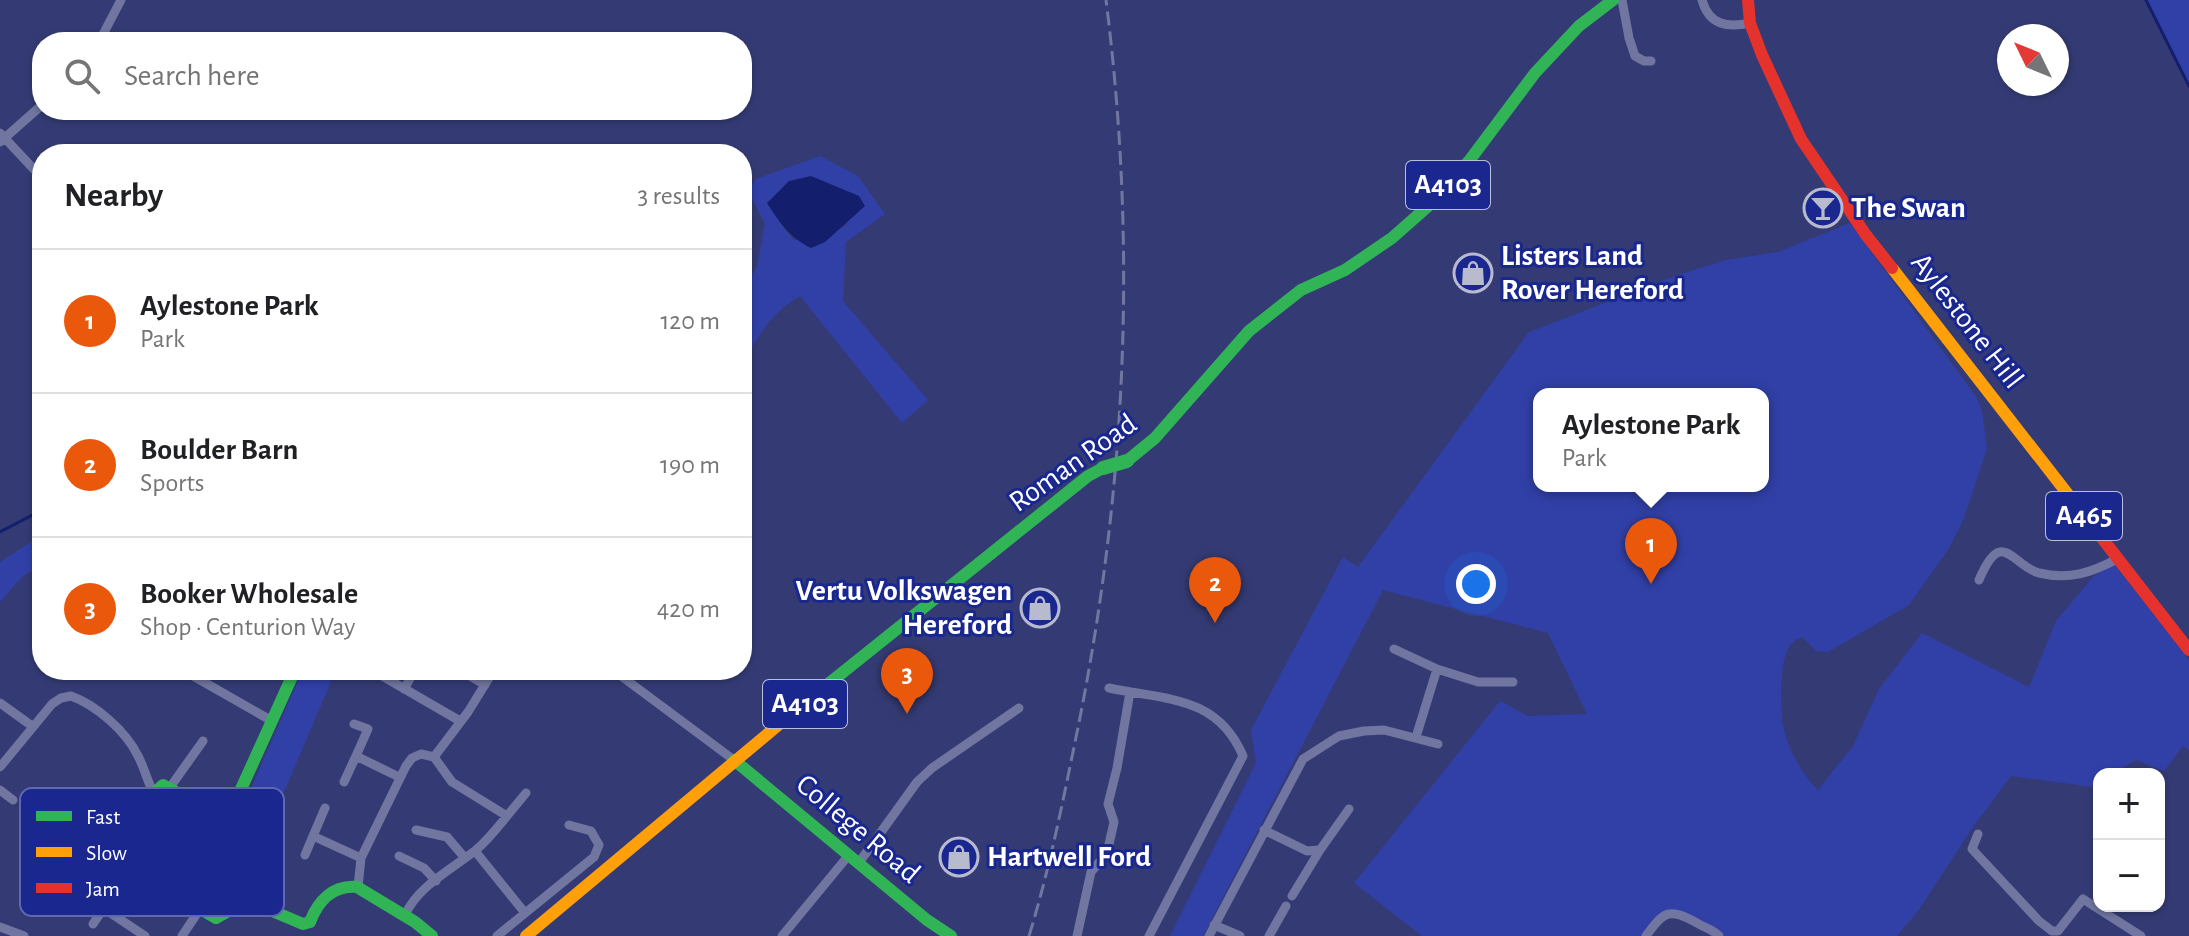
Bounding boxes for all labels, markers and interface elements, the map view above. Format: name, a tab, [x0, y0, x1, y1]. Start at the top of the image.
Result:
north arrow	[1997, 24, 2069, 96]
search box	[32, 32, 752, 120]
icon: search	[60, 54, 104, 98]
text: Search here	[124, 61, 260, 91]
road number: A4103	[1406, 161, 1490, 209]
text: Nearby	[64, 179, 163, 213]
text: 3 results	[637, 183, 720, 209]
bar icon: The Swan	[1802, 187, 1844, 229]
place label: The Swan	[1851, 193, 1966, 223]
place label: Listers Land Rover Hereford	[1501, 241, 1684, 305]
street label: Aylestone Hill	[1905, 248, 2029, 394]
shop icon: Listers Land Rover Hereford	[1452, 252, 1494, 294]
text: Aylestone Park	[140, 291, 319, 321]
text: 1	[85, 308, 95, 334]
text: 120 m	[660, 308, 720, 334]
text: Park	[140, 326, 185, 352]
popup	[1533, 388, 1769, 492]
street label: Roman Road	[1004, 408, 1142, 518]
text: Aylestone Park	[1562, 410, 1740, 440]
text: Boulder Barn	[140, 435, 298, 465]
text: Park	[1562, 445, 1607, 471]
text: 2	[84, 452, 96, 478]
text: 190 m	[660, 452, 720, 478]
text: Sports	[140, 470, 204, 496]
road number: A465	[2046, 492, 2122, 540]
pin: 1	[1625, 518, 1677, 584]
pin: 2	[1189, 557, 1241, 623]
your location	[1456, 564, 1496, 604]
place label: Vertu Volkswagen Hereford	[796, 576, 1012, 640]
text: Booker Wholesale	[140, 579, 358, 609]
shop icon: Vertu Volkswagen Hereford	[1019, 587, 1061, 629]
text: 3	[84, 596, 96, 622]
text: 420 m	[657, 596, 720, 622]
text: Shop · Centurion Way	[140, 614, 355, 640]
pin: 3	[881, 648, 933, 714]
road number: A4103	[763, 680, 847, 728]
map controls	[2093, 768, 2165, 912]
button: +	[2093, 768, 2165, 840]
street label: College Road	[790, 769, 926, 889]
legend	[20, 788, 284, 916]
text: Fast	[86, 806, 120, 828]
shop icon: Hartwell Ford	[938, 836, 980, 878]
button: −	[2093, 840, 2165, 912]
text: Slow	[86, 842, 127, 864]
place label: Hartwell Ford	[987, 842, 1151, 872]
text: Jam	[86, 878, 120, 900]

